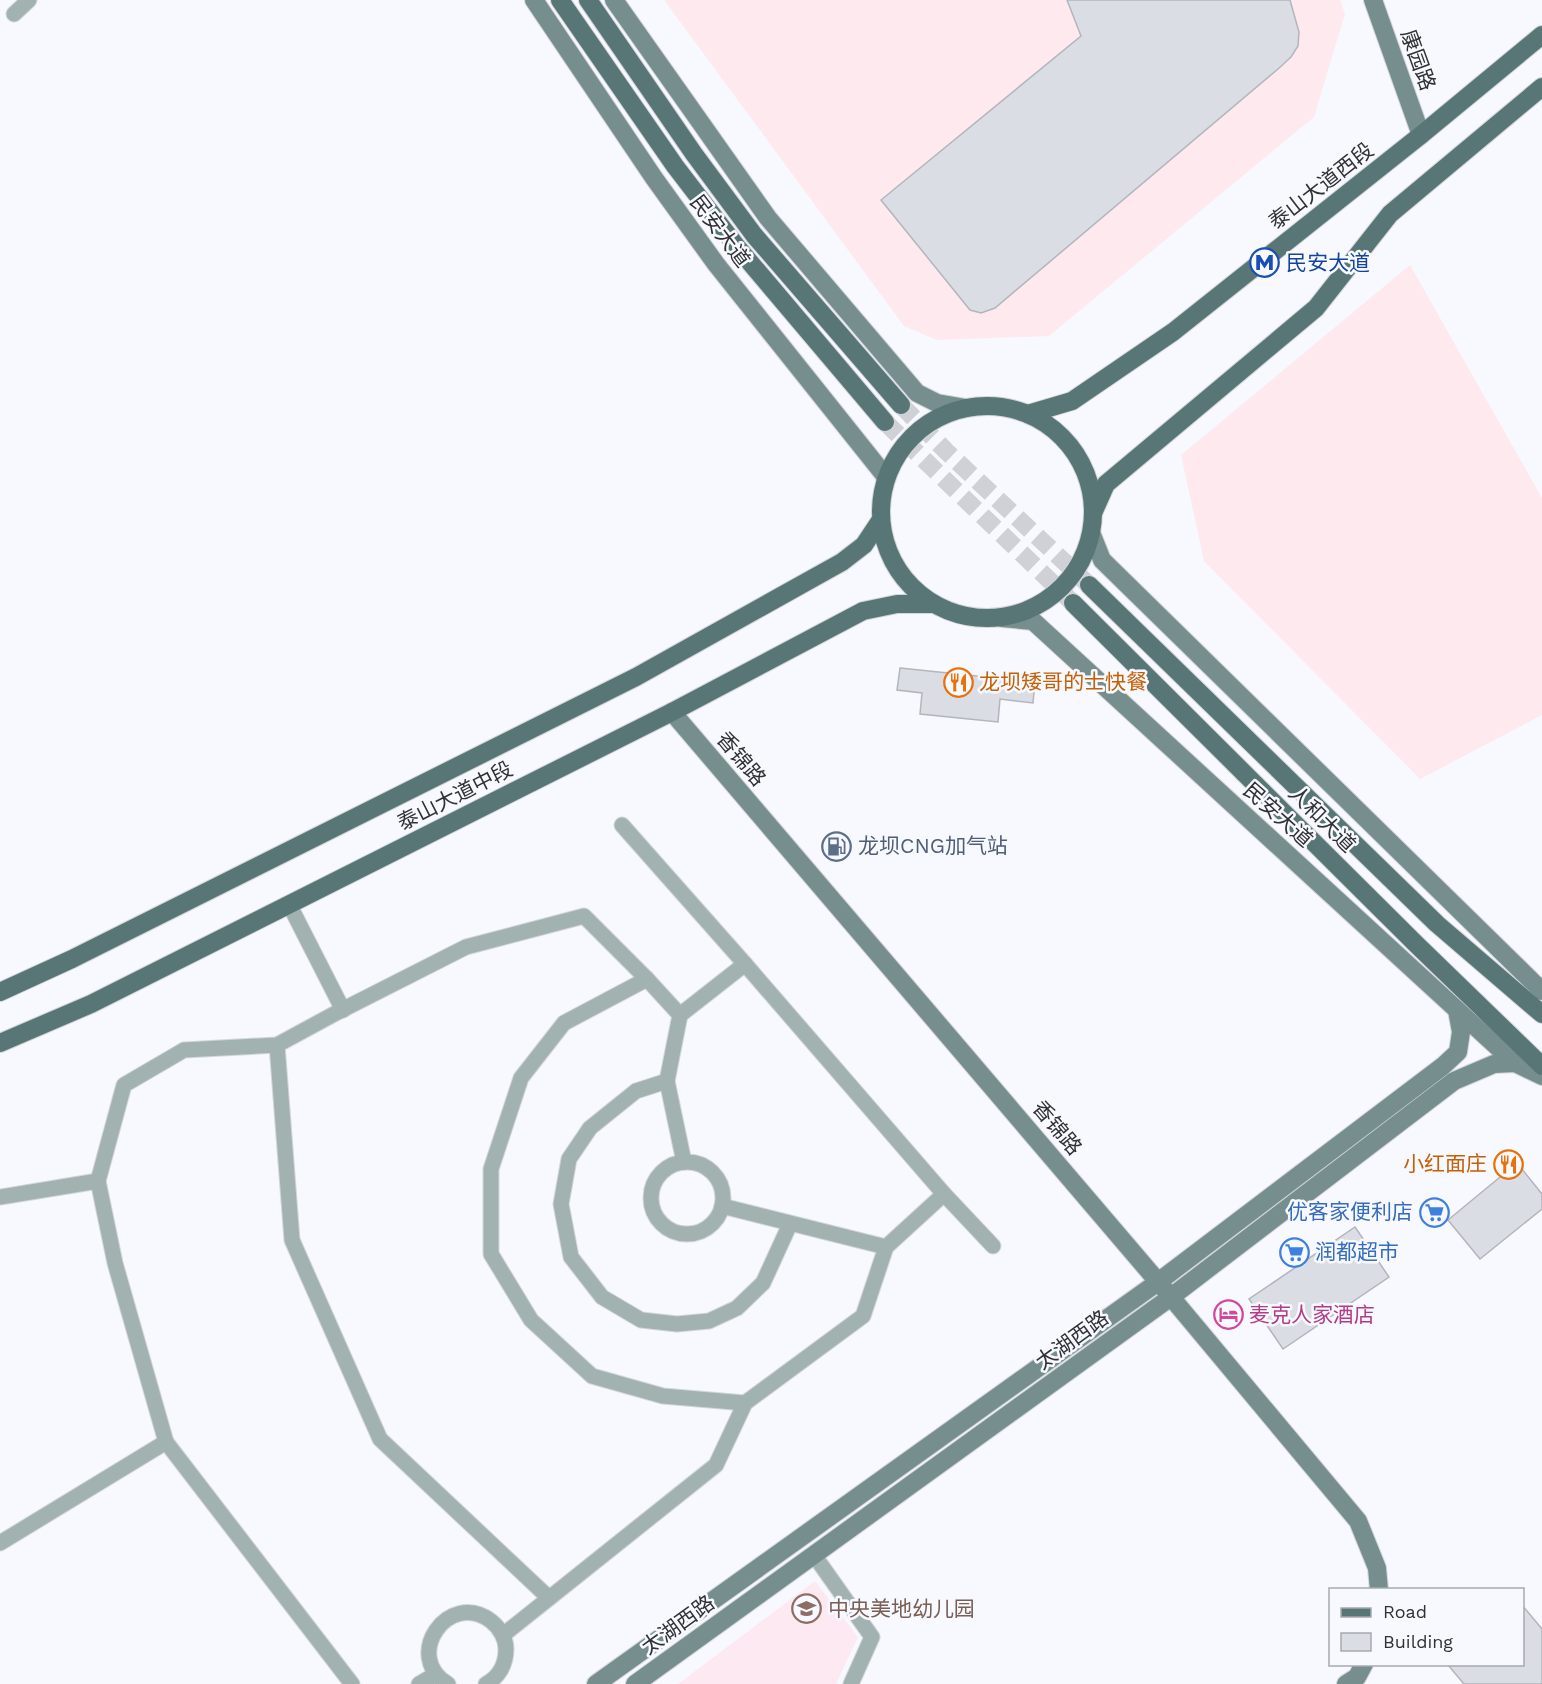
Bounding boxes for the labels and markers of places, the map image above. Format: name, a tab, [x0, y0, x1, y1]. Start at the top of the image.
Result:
metro station icon: 民安大道	[1249, 247, 1281, 279]
place label: 民安大道	[1286, 250, 1370, 275]
restaurant icon: 龙坝矮哥的士快餐	[942, 666, 974, 698]
place label: 龙坝矮哥的士快餐	[979, 669, 1147, 694]
fuel station icon: 龙坝CNG加气站	[821, 830, 853, 862]
place label: 龙坝CNG加气站	[858, 833, 1008, 858]
restaurant icon: 小红面庄	[1492, 1148, 1524, 1180]
place label: 小红面庄	[1403, 1151, 1487, 1176]
supermarket icon: 优客家便利店	[1418, 1196, 1450, 1228]
place label: 优客家便利店	[1287, 1199, 1413, 1224]
supermarket icon: 润都超市	[1278, 1236, 1310, 1268]
place label: 润都超市	[1315, 1239, 1399, 1264]
hotel icon: 麦克人家酒店	[1212, 1299, 1244, 1331]
place label: 麦克人家酒店	[1249, 1302, 1375, 1327]
school or university icon: 中央美地幼儿园	[791, 1593, 823, 1625]
place label: 中央美地幼儿园	[828, 1596, 975, 1621]

